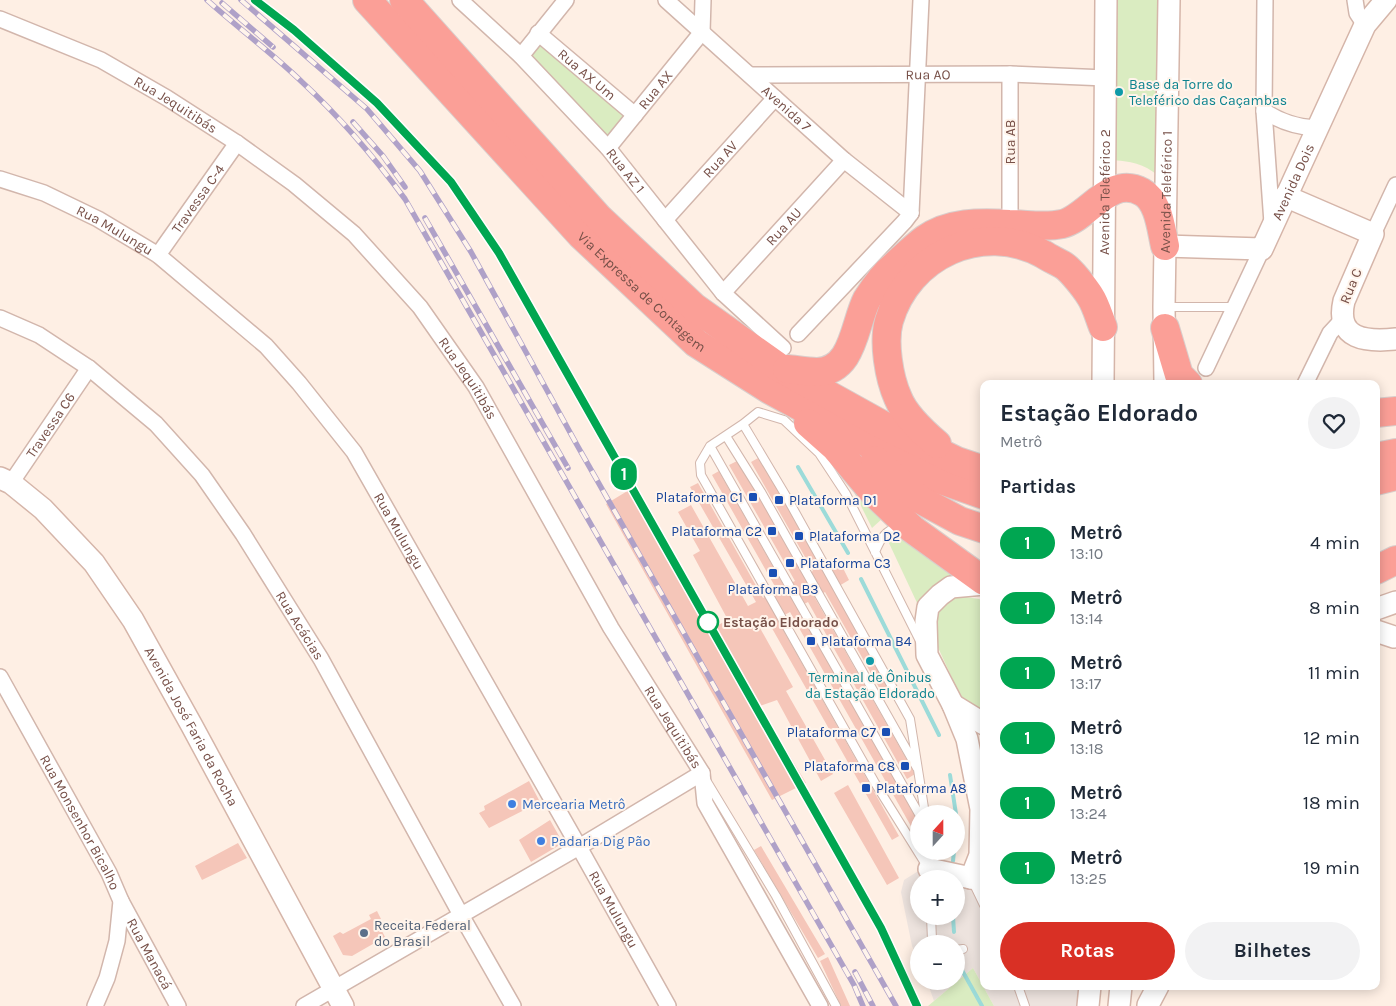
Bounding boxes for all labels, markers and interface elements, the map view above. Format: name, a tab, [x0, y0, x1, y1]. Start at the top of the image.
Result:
street label: Rua AX Um	[554, 45, 619, 104]
street label: Rua AO	[905, 66, 951, 83]
street label: Rua AX	[634, 67, 676, 113]
street label: Rua Jequitibás	[131, 72, 221, 137]
place label: Base da Torre do Teleférico das Caçambas	[1129, 76, 1287, 109]
street label: Avenida 7	[758, 82, 815, 135]
marker: Base da Torre do Teleférico das Caçambas	[1113, 86, 1125, 98]
street label: Rua AB	[1002, 120, 1019, 164]
street label: Avenida Teleférico 2	[1096, 129, 1113, 255]
street label: Avenida Teleférico 1	[1156, 131, 1175, 253]
street label: Rua AV	[699, 137, 741, 181]
street label: Avenida Dois	[1268, 141, 1318, 223]
street label: Rua AZ 1	[603, 145, 649, 196]
street label: Travessa C-4	[168, 161, 228, 236]
street label: Rua Mulungu	[74, 201, 156, 259]
street label: Rua AU	[762, 204, 805, 249]
street label: Via Expressa de Contagem	[574, 228, 709, 356]
street label: Rua C	[1336, 266, 1366, 306]
street label: Rua Jequitibás	[435, 334, 501, 422]
street label: Travessa C6	[22, 389, 78, 461]
button: heart	[1308, 397, 1360, 449]
text: Estação Eldorado	[1000, 399, 1198, 427]
text: Metrô	[1000, 432, 1042, 451]
line badge: 1	[608, 458, 640, 490]
text: 1	[621, 463, 627, 485]
text: Partidas	[1000, 476, 1076, 498]
place label: Plataforma C1	[656, 489, 743, 506]
street label: Rua Mulungu	[370, 490, 428, 572]
marker: Plataforma C1	[747, 491, 759, 503]
place label: Plataforma D1	[789, 492, 877, 509]
marker: Plataforma D1	[773, 494, 785, 506]
text: Metrô	[1070, 522, 1122, 544]
place label: Plataforma C2	[671, 523, 762, 540]
marker: Plataforma C2	[766, 525, 778, 537]
place label: Plataforma D2	[809, 528, 900, 545]
marker: Plataforma D2	[793, 530, 805, 542]
text: 1	[1024, 532, 1031, 554]
text: 4 min	[1310, 532, 1360, 554]
text: 13:10	[1070, 544, 1103, 563]
place label: Plataforma C3	[800, 555, 891, 572]
marker: Plataforma C3	[784, 557, 796, 569]
marker: Plataforma B3	[767, 567, 779, 579]
place label: Plataforma B3	[728, 581, 818, 598]
text: Metrô	[1070, 587, 1122, 609]
street label: Rua Acácias	[272, 588, 328, 663]
text: 1	[1024, 597, 1031, 619]
text: 8 min	[1309, 597, 1360, 619]
text: 13:14	[1070, 609, 1103, 628]
marker: Estação Eldorado	[697, 611, 719, 633]
place label: Estação Eldorado	[723, 614, 839, 631]
place label: Plataforma B4	[821, 633, 912, 650]
marker: Plataforma B4	[805, 635, 817, 647]
street label: Avenida José Faria da Rocha	[141, 644, 242, 809]
text: Metrô	[1070, 652, 1122, 674]
marker: Terminal de Ônibus da Estação Eldorado	[864, 655, 876, 667]
text: 1	[1024, 662, 1031, 684]
text: 11 min	[1308, 662, 1360, 684]
place label: Terminal de Ônibus da Estação Eldorado	[805, 669, 935, 702]
text: 13:17	[1070, 674, 1101, 693]
street label: Rua Jequitibás	[641, 682, 706, 772]
text: Metrô	[1070, 717, 1122, 739]
place label: Plataforma C7	[787, 724, 876, 741]
marker: Plataforma C7	[880, 726, 892, 738]
text: 1	[1024, 727, 1031, 749]
text: 12 min	[1303, 727, 1360, 749]
text: 13:18	[1070, 739, 1104, 758]
street label: Rua Monsenhor Bicalho	[36, 752, 124, 892]
place label: Plataforma C8	[804, 758, 895, 775]
marker: Plataforma C8	[899, 760, 911, 772]
place label: Plataforma A8	[876, 780, 967, 797]
marker: Plataforma A8	[860, 782, 872, 794]
text: Metrô	[1070, 782, 1122, 804]
text: 1	[1024, 792, 1031, 814]
text: 18 min	[1303, 792, 1360, 814]
place label: Mercearia Metrô	[522, 796, 626, 813]
marker: Mercearia Metrô	[506, 798, 518, 810]
text: 13:24	[1070, 804, 1107, 823]
north arrow	[910, 805, 965, 860]
map controls	[910, 805, 965, 990]
place label: Padaria Dig Pão	[551, 833, 650, 850]
marker: Padaria Dig Pão	[535, 835, 547, 847]
text: Metrô	[1070, 847, 1122, 869]
text: 1	[1024, 857, 1031, 879]
text: 19 min	[1303, 857, 1360, 879]
street label: Rua Mulungu	[585, 868, 642, 951]
text: 13:25	[1070, 869, 1107, 888]
button: +	[910, 870, 965, 925]
street label: Rua Manacá	[123, 915, 176, 992]
place label: Receita Federal do Brasil	[374, 917, 471, 950]
button: Rotas	[1000, 922, 1175, 980]
button: Bilhetes	[1185, 922, 1360, 980]
marker: Receita Federal do Brasil	[358, 927, 370, 939]
button: −	[910, 935, 965, 990]

